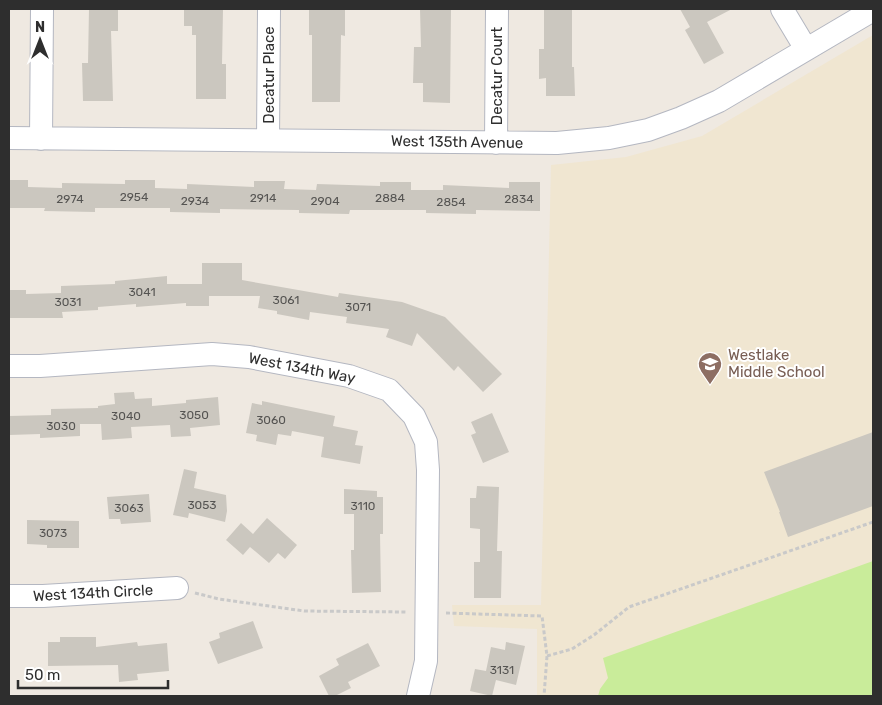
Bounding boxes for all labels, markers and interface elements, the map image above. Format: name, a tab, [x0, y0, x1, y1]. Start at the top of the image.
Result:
north arrow	[15, 15, 65, 65]
text: N	[35, 19, 45, 36]
street label: Decatur Place	[260, 26, 278, 124]
street label: Decatur Court	[488, 27, 506, 125]
street label: West 135th Avenue	[391, 132, 523, 152]
house number: 2954	[120, 190, 149, 204]
house number: 2914	[250, 191, 277, 205]
house number: 2884	[375, 191, 405, 205]
house number: 2974	[56, 192, 84, 206]
house number: 2834	[504, 192, 534, 206]
house number: 2934	[181, 194, 210, 208]
house number: 2904	[310, 194, 340, 208]
house number: 2854	[436, 195, 466, 209]
house number: 3041	[128, 285, 156, 299]
house number: 3061	[273, 293, 299, 307]
house number: 3031	[55, 295, 81, 309]
house number: 3071	[345, 300, 371, 314]
place label: Westlake Middle School	[728, 346, 825, 381]
street label: West 134th Way	[247, 349, 357, 387]
school or university icon: Westlake Middle School	[697, 351, 723, 385]
house number: 3050	[179, 408, 209, 422]
house number: 3040	[111, 409, 141, 423]
house number: 3060	[256, 413, 286, 427]
house number: 3030	[46, 419, 76, 433]
house number: 3053	[187, 498, 217, 512]
house number: 3110	[351, 499, 375, 513]
house number: 3063	[114, 501, 144, 515]
house number: 3073	[39, 526, 67, 540]
street label: West 134th Circle	[33, 581, 153, 605]
scale bar	[18, 658, 168, 690]
house number: 3131	[490, 663, 514, 677]
text: 50 m	[25, 666, 60, 684]

